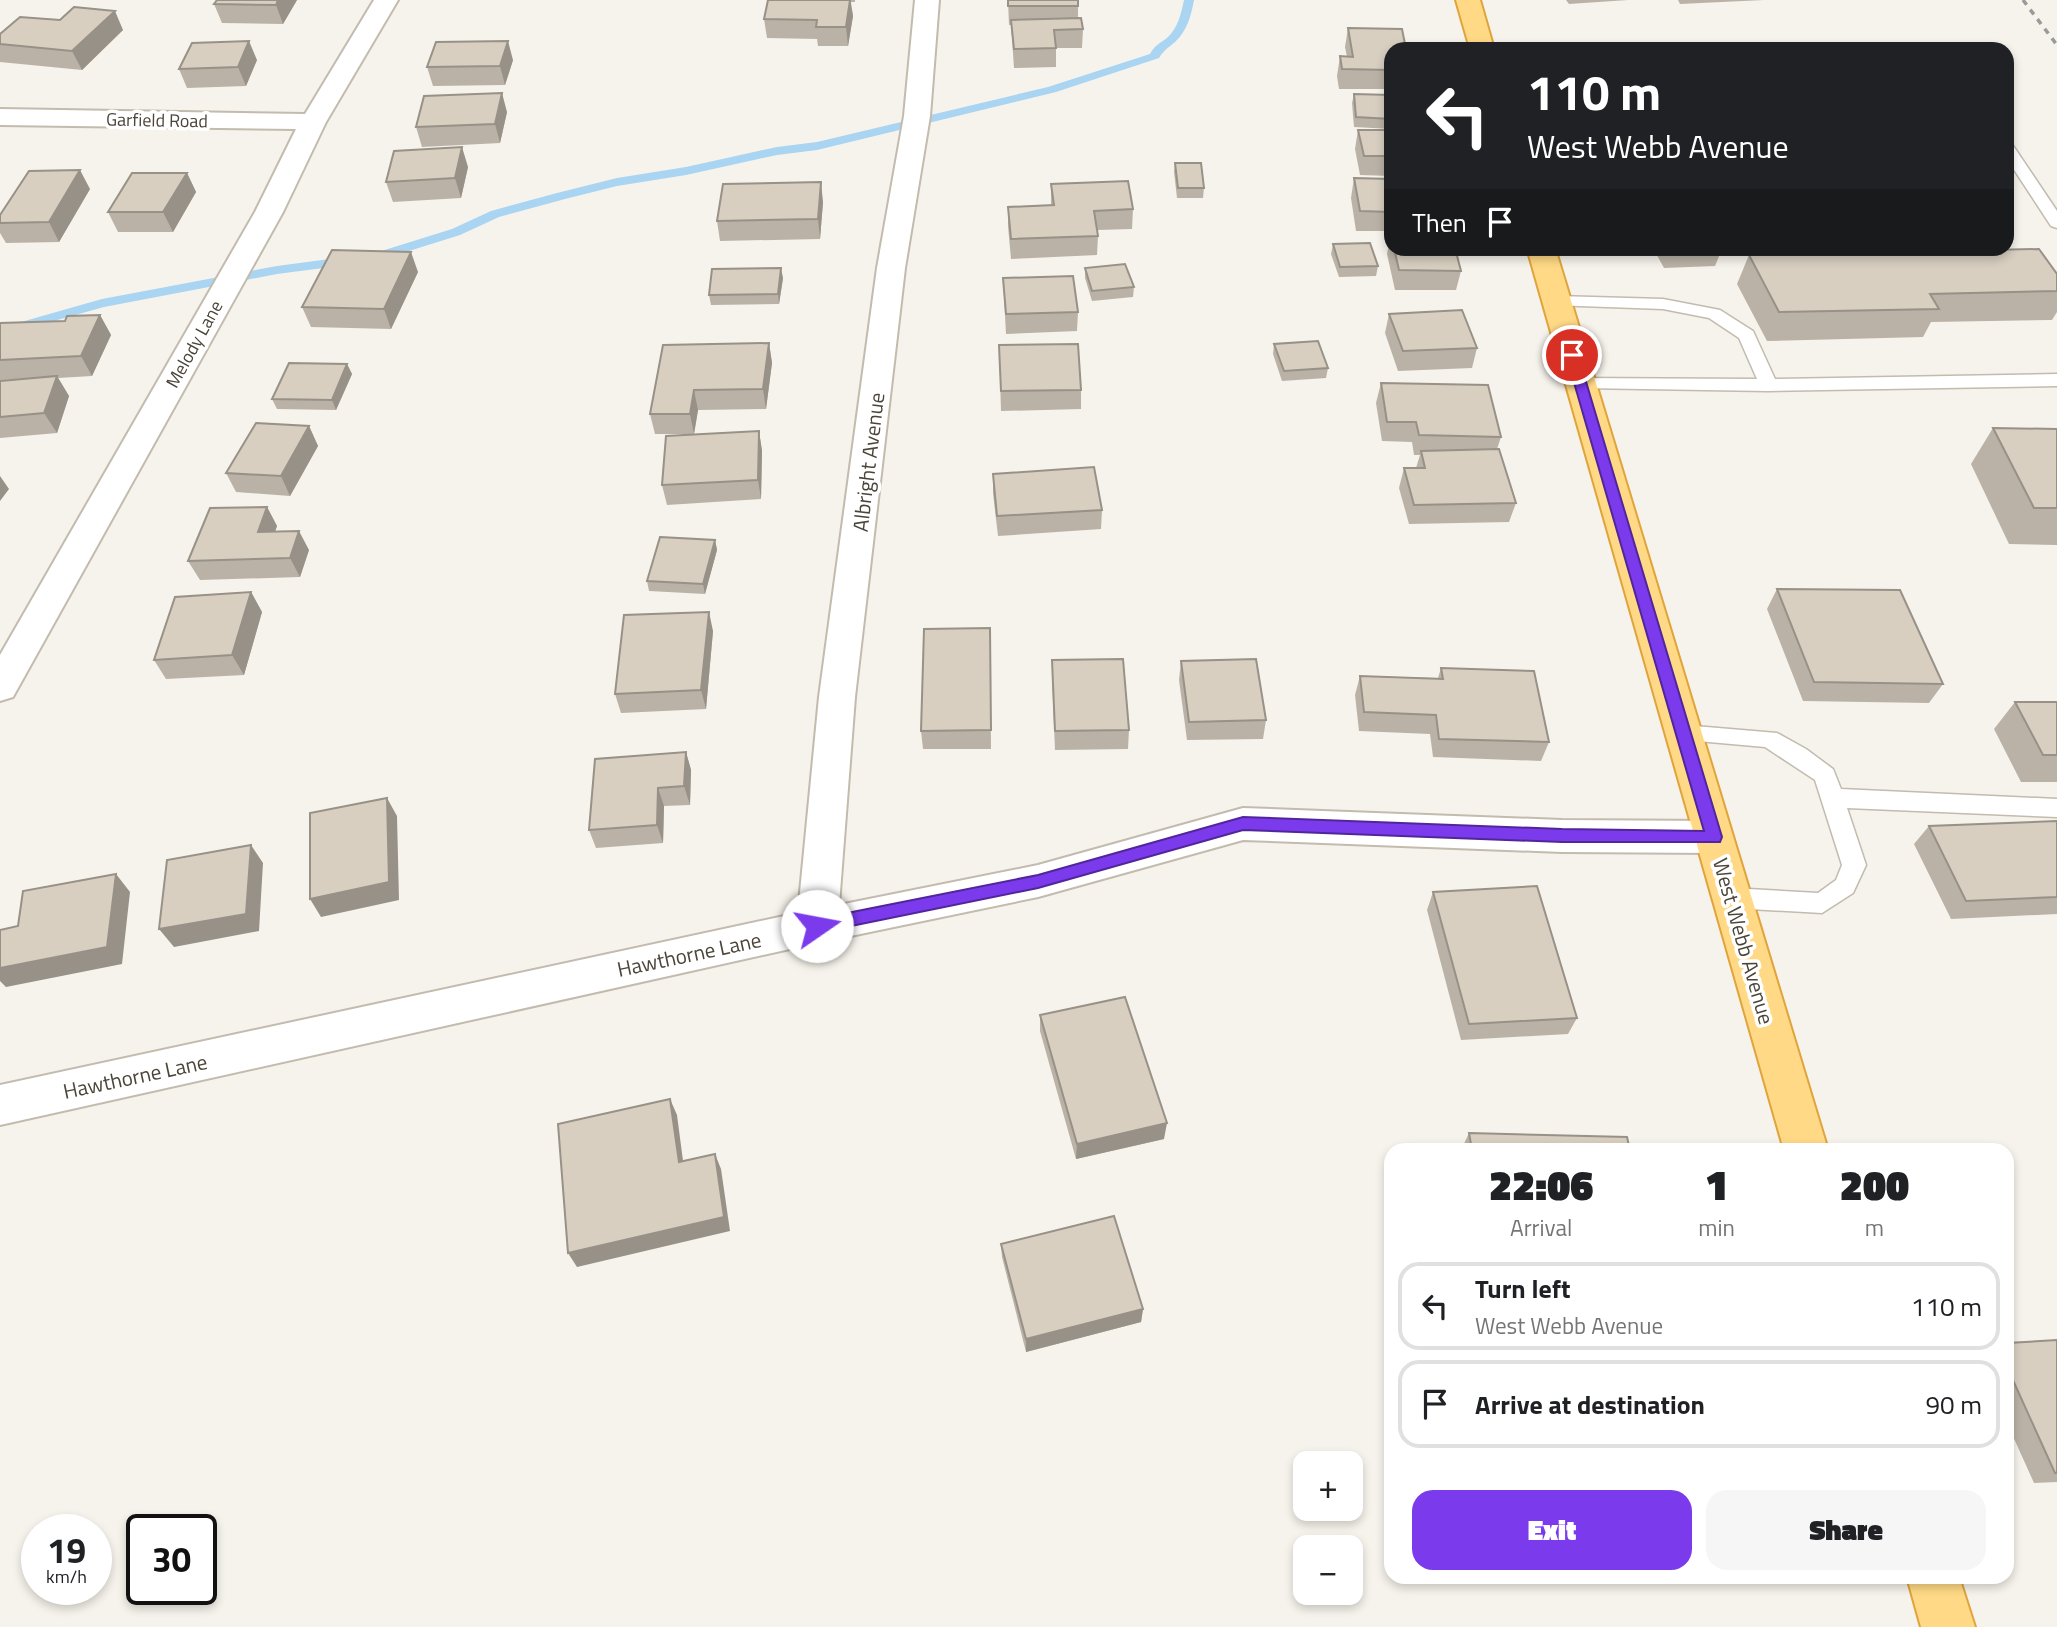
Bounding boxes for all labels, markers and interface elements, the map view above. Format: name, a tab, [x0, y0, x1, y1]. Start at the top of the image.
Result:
text: 110 m	[1527, 54, 1661, 129]
icon: left	[1412, 70, 1503, 161]
street label: Garfield Road	[106, 106, 208, 134]
text: West Webb Avenue	[1527, 122, 1789, 170]
text: Then	[1412, 203, 1467, 242]
icon: arrive	[1481, 203, 1519, 241]
street label: Melody Lane	[159, 295, 229, 393]
pin	[1542, 325, 1602, 385]
icon: arrive	[1553, 336, 1591, 374]
street label: Albright Avenue	[844, 391, 892, 533]
street label: West Webb Avenue	[1705, 854, 1783, 1028]
position arrow	[780, 889, 854, 963]
street label: Hawthorne Lane	[614, 923, 764, 985]
street label: Hawthorne Lane	[60, 1045, 210, 1107]
text: 22:06	[1489, 1152, 1593, 1216]
text: 1	[1705, 1152, 1728, 1216]
text: 200	[1840, 1152, 1909, 1216]
text: Arrival	[1510, 1210, 1572, 1245]
text: min	[1698, 1210, 1735, 1245]
text: m	[1865, 1210, 1884, 1245]
text: Turn left	[1475, 1269, 1570, 1308]
icon: left	[1416, 1287, 1454, 1325]
text: 110 m	[1911, 1287, 1982, 1326]
text: West Webb Avenue	[1475, 1308, 1663, 1343]
icon: arrive	[1416, 1385, 1454, 1423]
text: Arrive at destination	[1475, 1385, 1705, 1424]
text: 90 m	[1925, 1385, 1982, 1424]
map controls	[1293, 1451, 1363, 1605]
button: +	[1293, 1451, 1363, 1521]
button: Exit	[1412, 1490, 1692, 1570]
button: Share	[1706, 1490, 1986, 1570]
speed limit sign: 30	[126, 1514, 217, 1605]
text: 19	[47, 1523, 86, 1577]
button: −	[1293, 1535, 1363, 1605]
text: km/h	[46, 1563, 87, 1590]

